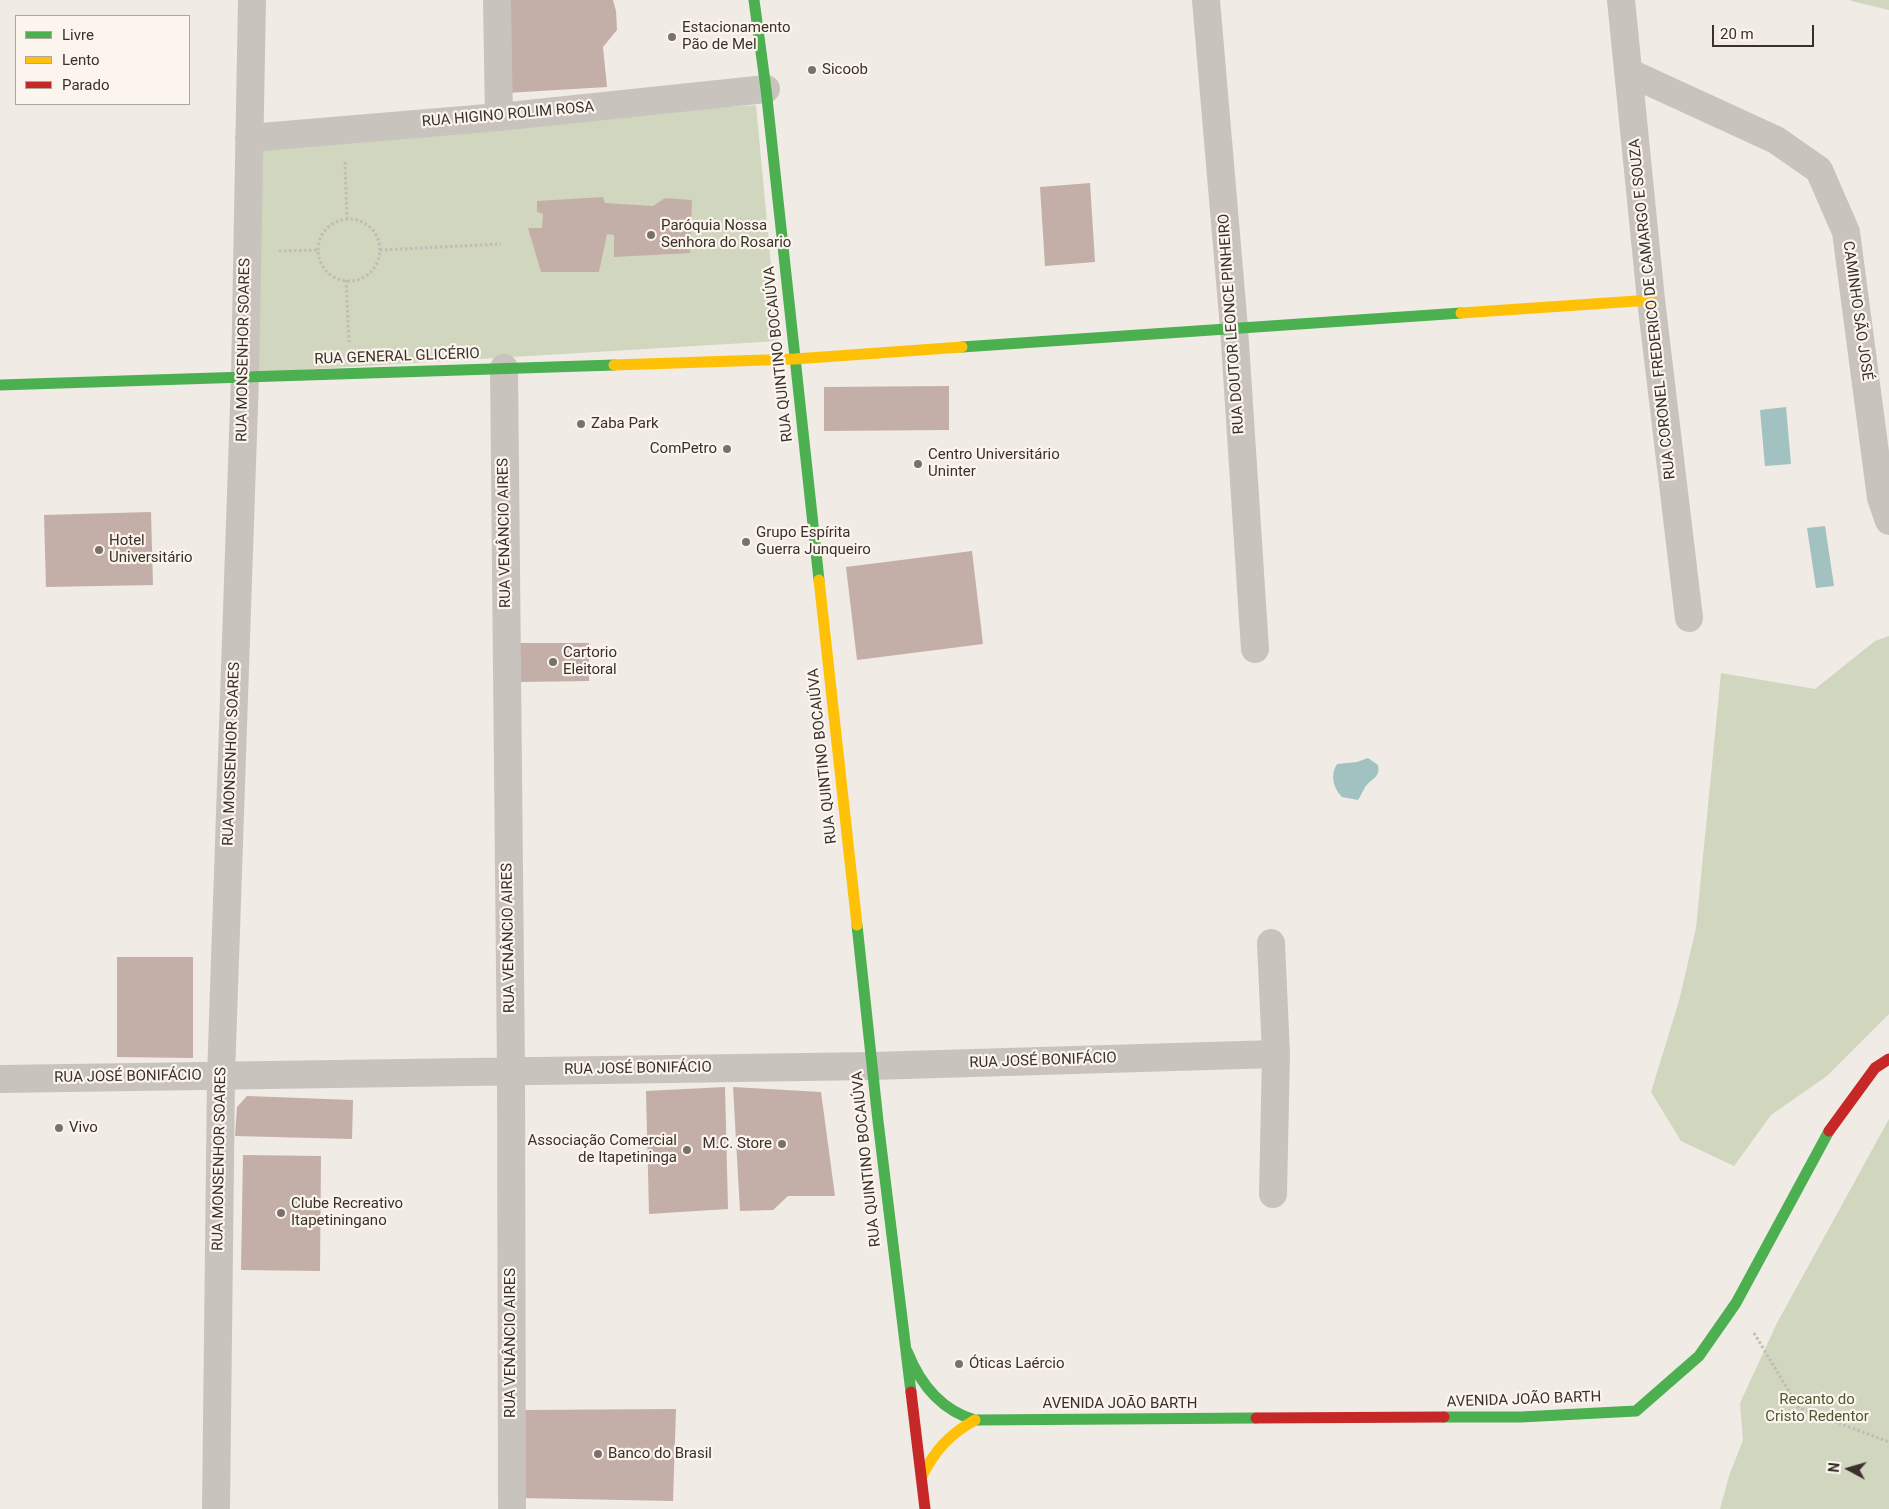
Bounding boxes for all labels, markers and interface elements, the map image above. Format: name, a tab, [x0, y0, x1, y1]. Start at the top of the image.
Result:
legend	[15, 15, 190, 105]
scale bar	[1714, 15, 1816, 47]
place label: Estacionamento Pão de Mel	[682, 19, 791, 54]
text: 20 m	[1720, 25, 1754, 43]
text: Livre	[62, 26, 94, 44]
marker: Estacionamento Pão de Mel	[666, 31, 678, 43]
text: Lento	[62, 51, 100, 69]
place label: Sicoob	[822, 61, 868, 79]
marker: Sicoob	[806, 64, 818, 76]
text: Parado	[62, 76, 110, 94]
street label: RUA HIGINO ROLIM ROSA	[421, 98, 595, 132]
street label: RUA CORONEL FREDERICO DE CAMARGO E SOUZA	[1626, 138, 1680, 480]
street label: RUA DOUTOR LEONCE PINHEIRO	[1215, 213, 1249, 435]
place label: Paróquia Nossa Senhora do Rosario	[661, 217, 791, 252]
marker: Paróquia Nossa Senhora do Rosario	[645, 229, 657, 241]
street label: CAMINHO SÃO JOSÉ	[1838, 240, 1876, 382]
street label: RUA MONSENHOR SOARES	[233, 258, 255, 442]
street label: RUA QUINTINO BOCAIÚVA	[761, 265, 797, 443]
street label: RUA GENERAL GLICÉRIO	[314, 345, 480, 369]
place label: Zaba Park	[591, 415, 659, 433]
marker: Zaba Park	[575, 418, 587, 430]
place label: ComPetro	[650, 440, 717, 458]
marker: ComPetro	[721, 443, 733, 455]
place label: Centro Universitário Uninter	[928, 446, 1060, 481]
street label: RUA VENÂNCIO AIRES	[495, 458, 515, 608]
marker: Centro Universitário Uninter	[912, 458, 924, 470]
place label: Grupo Espírita Guerra Junqueiro	[756, 524, 871, 559]
place label: Hotel Universitário	[109, 532, 193, 567]
marker: Grupo Espírita Guerra Junqueiro	[740, 536, 752, 548]
marker: Hotel Universitário	[93, 544, 105, 556]
place label: Cartorio Eleitoral	[563, 644, 617, 679]
marker: Cartorio Eleitoral	[547, 656, 559, 668]
street label: RUA MONSENHOR SOARES	[220, 662, 244, 846]
street label: RUA QUINTINO BOCAIÚVA	[805, 667, 841, 845]
street label: RUA VENÂNCIO AIRES	[499, 863, 519, 1013]
street label: RUA JOSÉ BONIFÁCIO	[969, 1049, 1117, 1073]
street label: RUA JOSÉ BONIFÁCIO	[564, 1059, 712, 1079]
street label: RUA JOSÉ BONIFÁCIO	[54, 1067, 202, 1087]
street label: RUA MONSENHOR SOARES	[209, 1067, 231, 1251]
street label: RUA QUINTINO BOCAIÚVA	[849, 1070, 885, 1248]
place label: Vivo	[69, 1119, 98, 1137]
marker: Vivo	[53, 1122, 65, 1134]
place label: Associação Comercial de Itapetininga	[528, 1132, 677, 1167]
place label: M.C. Store	[702, 1135, 772, 1153]
marker: M.C. Store	[776, 1138, 788, 1150]
marker: Associação Comercial de Itapetininga	[681, 1144, 693, 1156]
place label: Clube Recreativo Itapetiningano	[291, 1195, 403, 1230]
marker: Clube Recreativo Itapetiningano	[275, 1207, 287, 1219]
street label: RUA VENÂNCIO AIRES	[502, 1268, 520, 1418]
place label: Óticas Laércio	[969, 1355, 1065, 1373]
marker: Óticas Laércio	[953, 1358, 965, 1370]
street label: AVENIDA JOÃO BARTH	[1446, 1388, 1602, 1412]
park label: Recanto do Cristo Redentor	[1765, 1391, 1869, 1426]
street label: AVENIDA JOÃO BARTH	[1043, 1395, 1197, 1413]
north arrow	[1824, 1444, 1874, 1494]
place label: Banco do Brasil	[608, 1445, 712, 1463]
marker: Banco do Brasil	[592, 1448, 604, 1460]
text: N	[1826, 1462, 1843, 1473]

